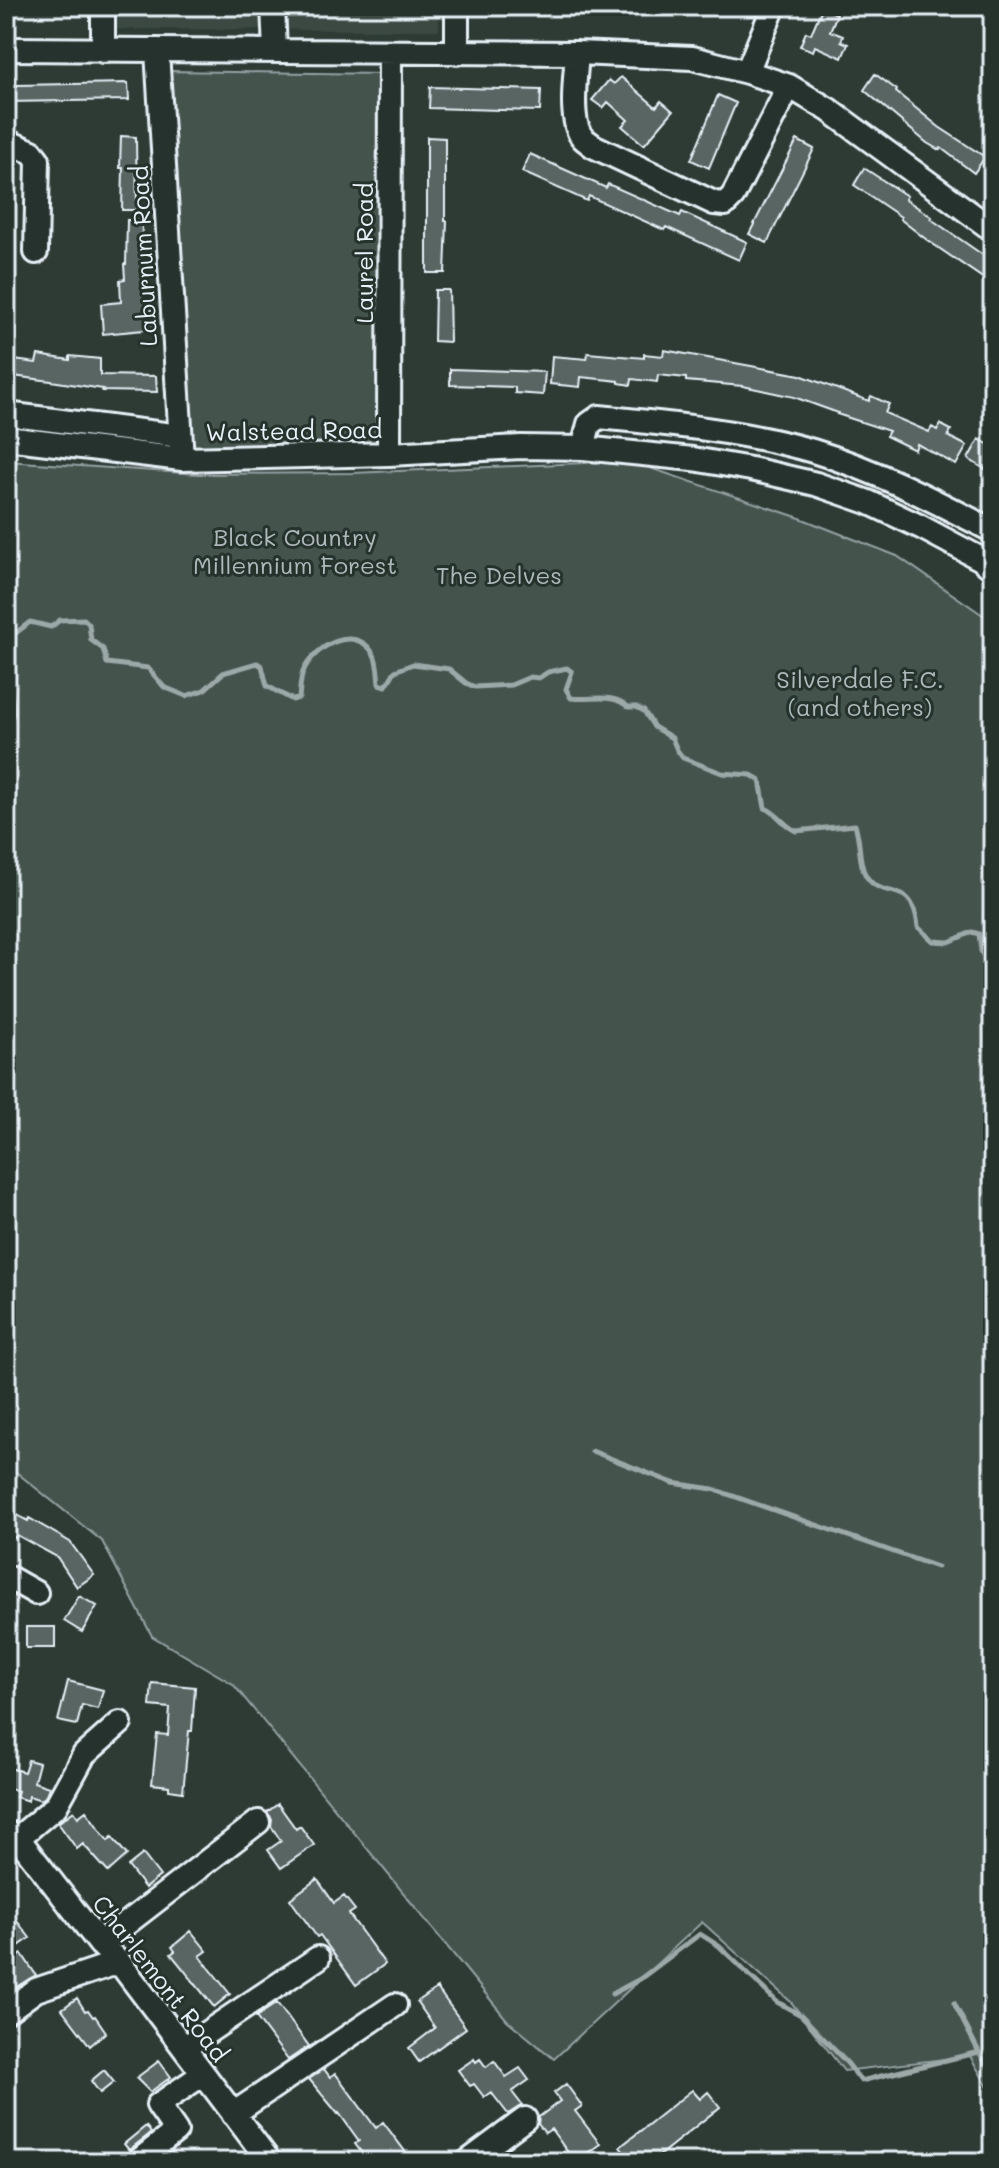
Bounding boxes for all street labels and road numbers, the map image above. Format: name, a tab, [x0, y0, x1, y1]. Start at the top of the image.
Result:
street label: Laburnum Road	[123, 165, 163, 347]
street label: Laurel Road	[348, 182, 379, 324]
street label: Walstead Road	[205, 413, 383, 447]
street label: Charlemont Road	[86, 1888, 236, 2068]

